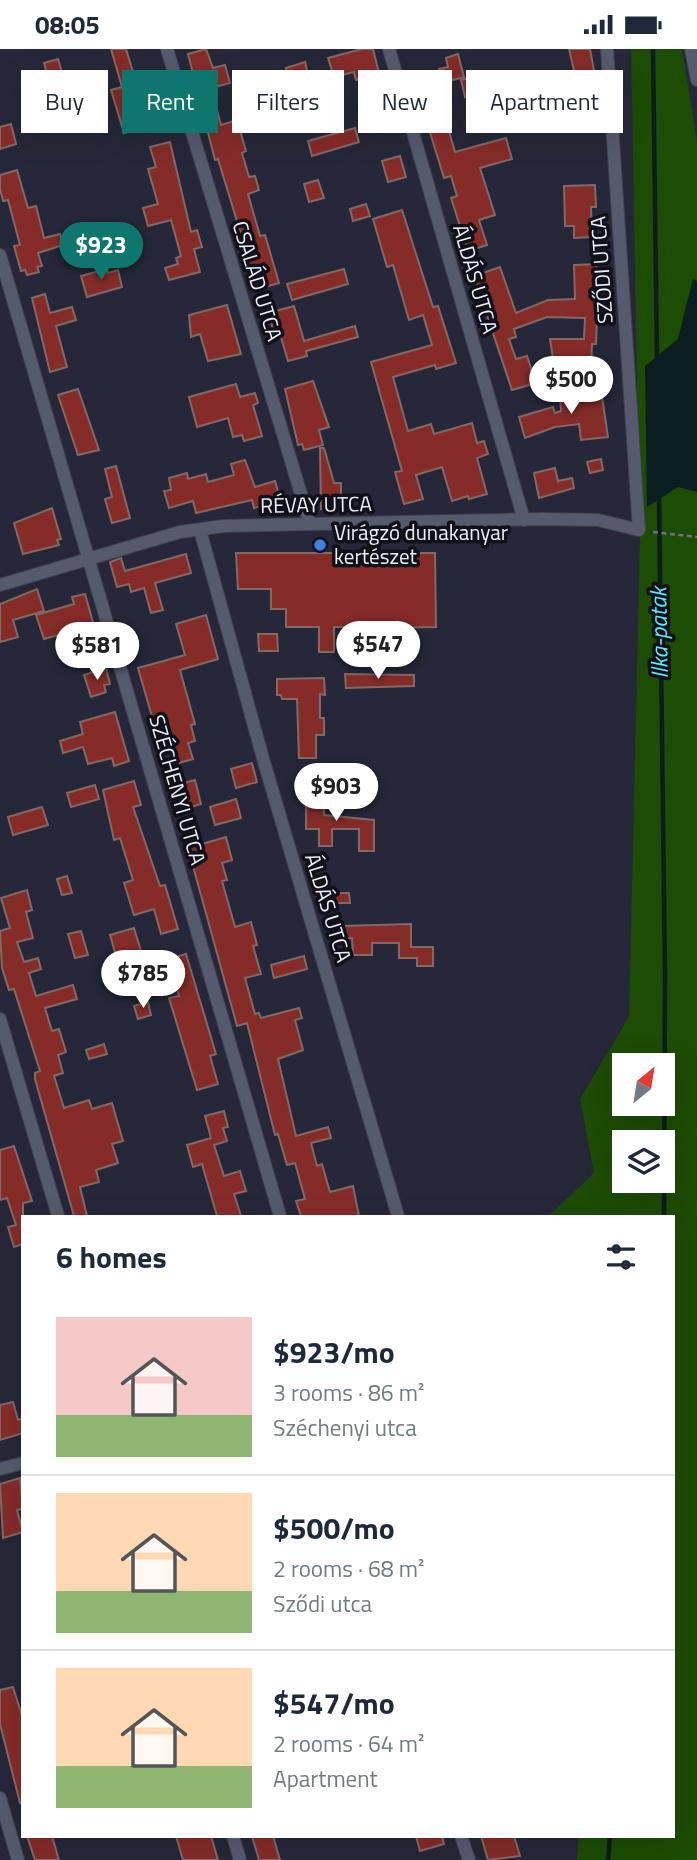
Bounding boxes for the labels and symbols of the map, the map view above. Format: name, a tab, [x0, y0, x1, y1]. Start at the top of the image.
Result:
street label: SZŐDI UTCA	[581, 215, 621, 325]
street label: CSALÁD UTCA	[225, 217, 292, 345]
street label: ÁLDÁS UTCA	[445, 220, 507, 338]
pin: $923	[60, 223, 142, 282]
pin: $500	[530, 357, 612, 416]
street label: RÉVAY UTCA	[260, 487, 373, 521]
place label: Virágzó dunakanyar kertészet	[334, 516, 508, 572]
marker: Virágzó dunakanyar kertészet	[312, 537, 328, 553]
water label: Ilka-patak	[640, 584, 677, 679]
pin: $547	[337, 621, 419, 681]
pin: $581	[56, 623, 138, 682]
street label: SZÉCHENYI UTCA	[141, 711, 215, 869]
pin: $903	[295, 763, 377, 823]
street label: ÁLDÁS UTCA	[297, 849, 361, 967]
pin: $785	[102, 951, 184, 1010]
north arrow	[612, 1053, 676, 1117]

